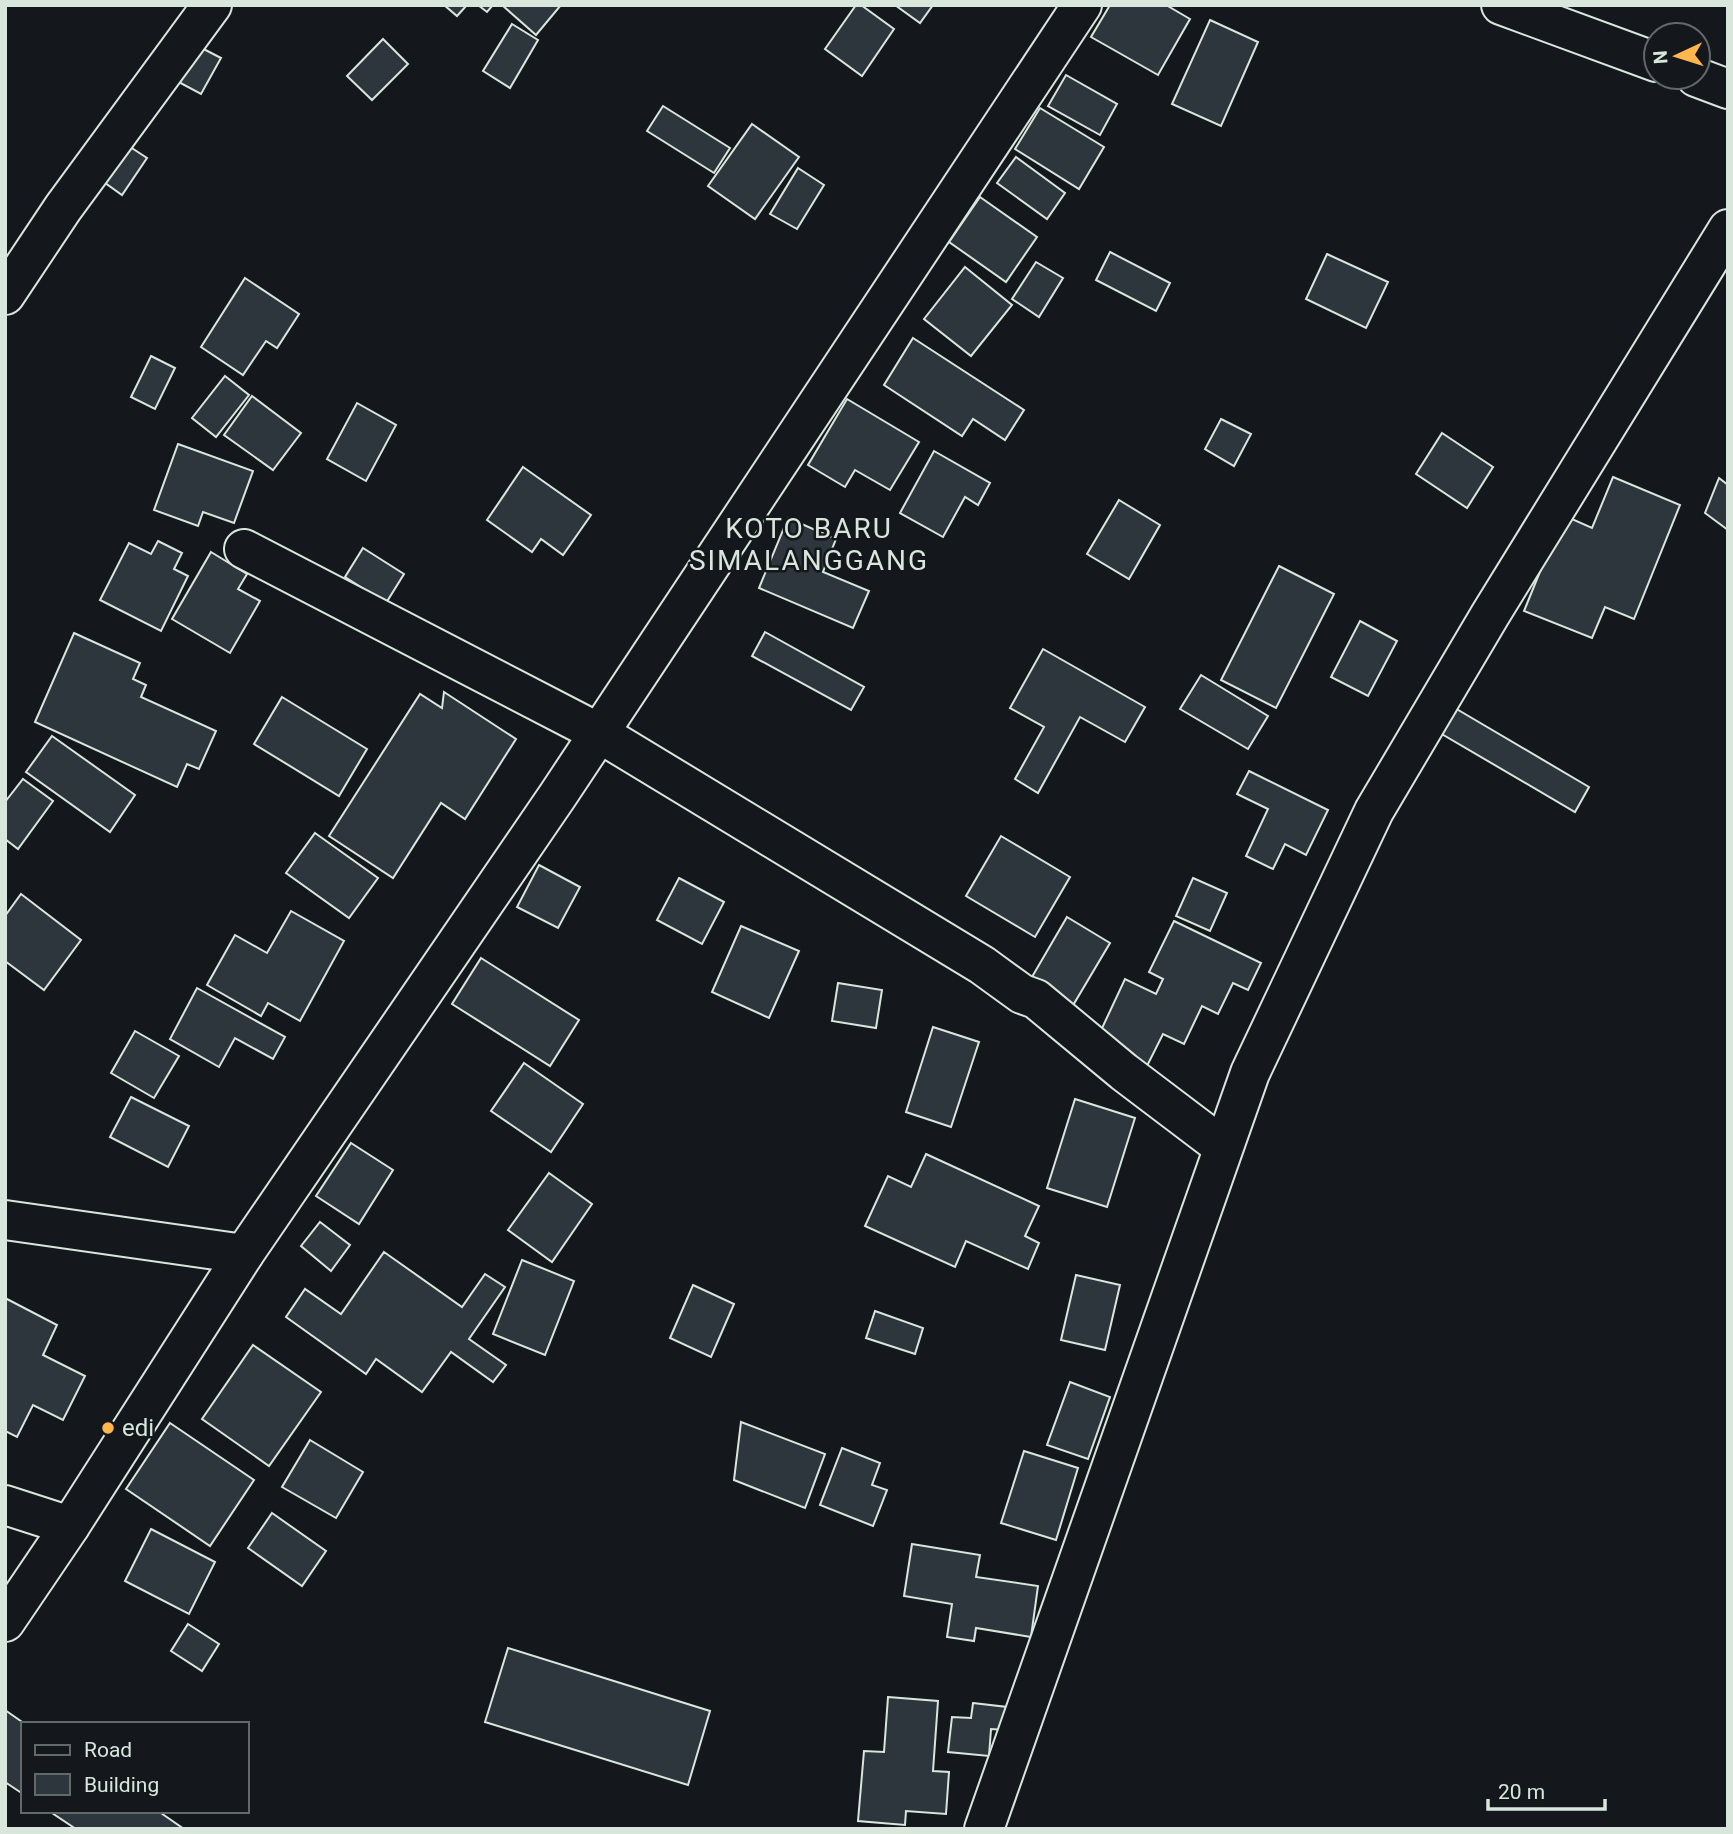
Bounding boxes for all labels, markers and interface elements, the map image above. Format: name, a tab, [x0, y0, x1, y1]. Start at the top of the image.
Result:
north arrow	[1642, 21, 1712, 91]
text: N	[1649, 50, 1672, 65]
district label: KOTO BARU SIMALANGGANG	[689, 512, 929, 577]
place label: edi	[122, 1414, 154, 1442]
marker: edi	[100, 1420, 116, 1436]
legend	[21, 1722, 248, 1813]
text: Road	[84, 1738, 132, 1762]
scale bar	[1488, 1768, 1605, 1812]
text: Building	[84, 1773, 159, 1797]
text: 20 m	[1498, 1780, 1545, 1804]

